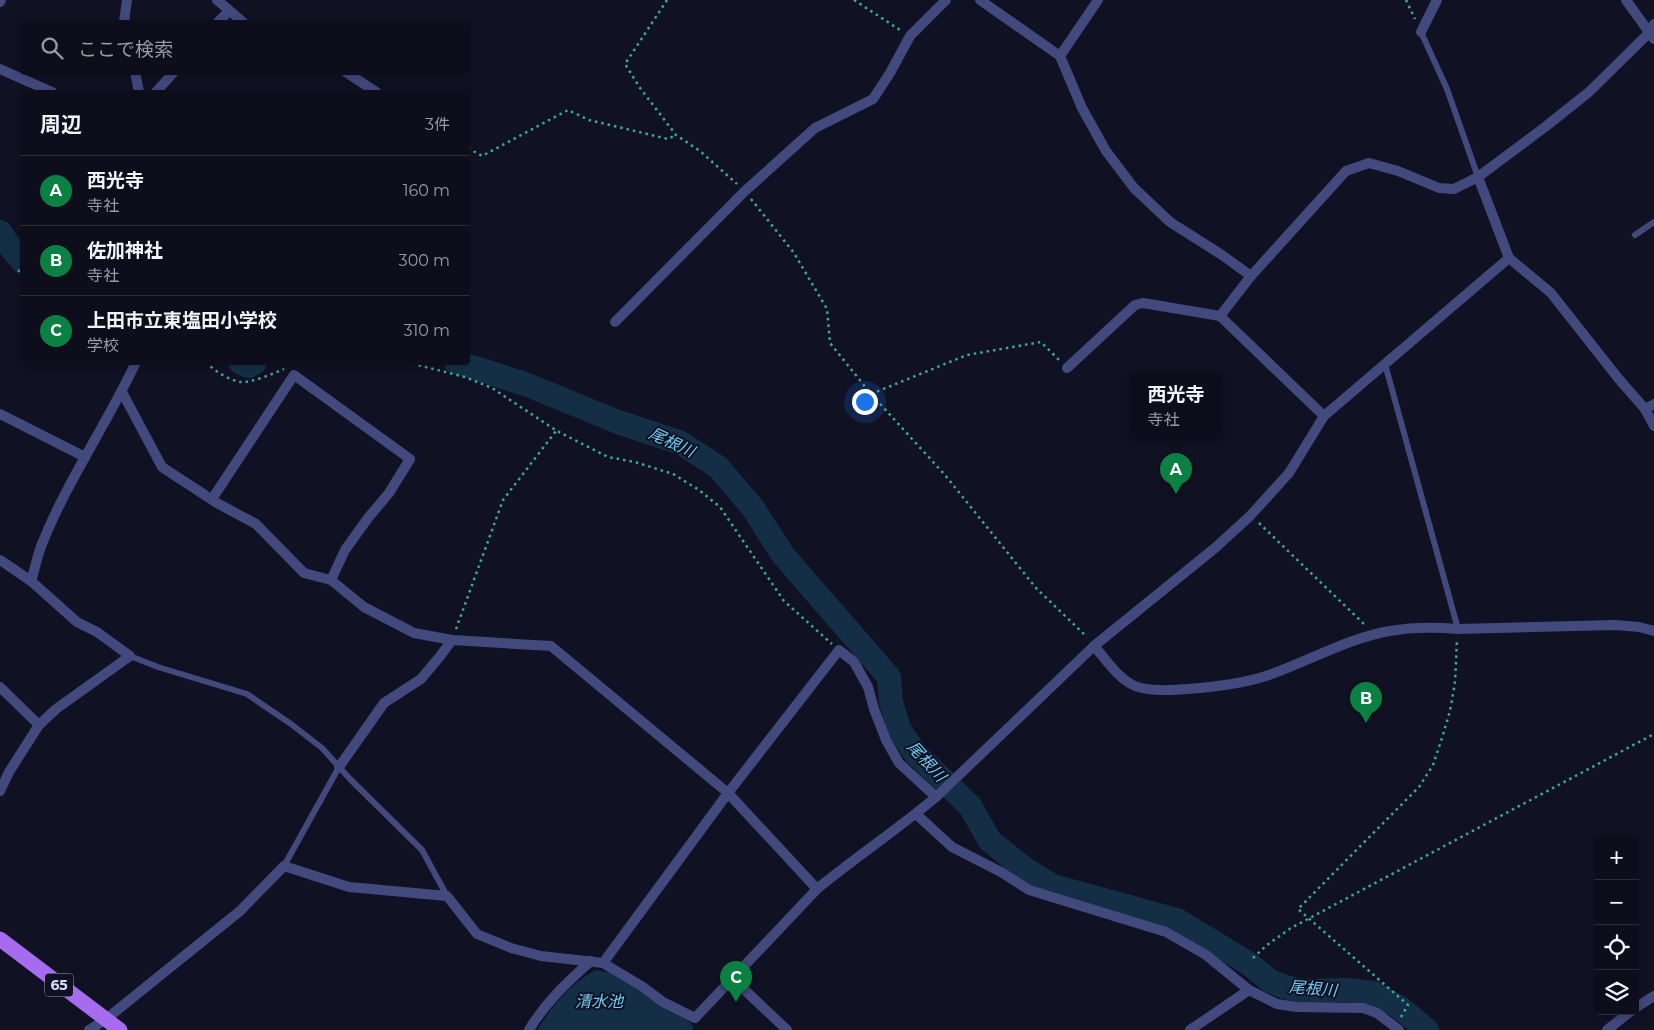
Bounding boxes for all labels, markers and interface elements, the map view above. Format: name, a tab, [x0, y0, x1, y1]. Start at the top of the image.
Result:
search box	[20, 20, 470, 75]
icon: search	[38, 34, 66, 62]
text: ここで検索	[78, 38, 173, 61]
text: 周辺	[40, 112, 82, 137]
text: 3件	[425, 115, 450, 134]
text: 西光寺	[87, 169, 144, 192]
text: A	[50, 181, 62, 200]
text: 160 m	[403, 181, 450, 200]
text: 寺社	[87, 196, 119, 215]
text: 佐加神社	[87, 239, 163, 262]
text: B	[50, 251, 62, 270]
text: 300 m	[399, 251, 450, 270]
text: 寺社	[87, 266, 119, 285]
text: 上田市立東塩田小学校	[87, 309, 277, 332]
text: C	[50, 321, 62, 340]
text: 310 m	[403, 321, 450, 340]
text: 学校	[87, 336, 119, 355]
popup	[1130, 372, 1222, 437]
text: 西光寺	[1147, 383, 1205, 406]
your location	[852, 389, 878, 415]
text: 寺社	[1147, 410, 1180, 429]
water label: 尾根川	[646, 424, 699, 462]
pin: A	[1160, 453, 1192, 494]
pin: B	[1350, 682, 1382, 723]
water label: 尾根川	[903, 737, 951, 787]
map controls	[1594, 835, 1639, 1015]
button: +	[1594, 835, 1639, 880]
button: −	[1594, 880, 1639, 925]
button: locate	[1594, 925, 1639, 970]
pin: C	[720, 961, 752, 1002]
button: layers	[1594, 970, 1639, 1015]
road number: 65	[45, 974, 73, 996]
water label: 尾根川	[1288, 977, 1340, 1000]
water label: 清水池	[575, 992, 625, 1011]

